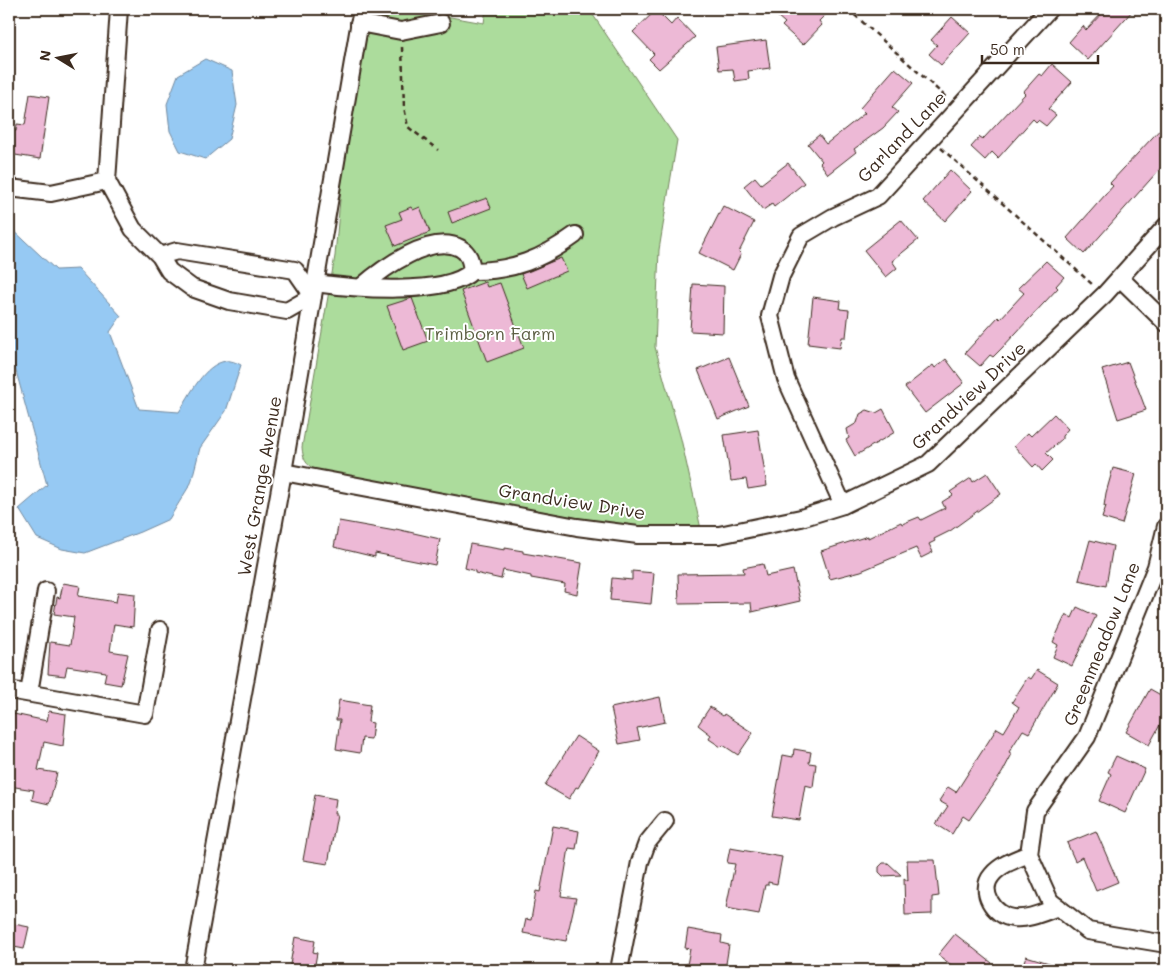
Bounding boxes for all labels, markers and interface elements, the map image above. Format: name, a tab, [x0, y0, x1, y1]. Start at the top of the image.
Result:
north arrow	[32, 32, 82, 82]
scale bar	[982, 32, 1099, 64]
text: 50 m	[990, 39, 1025, 59]
text: N	[34, 49, 55, 63]
street label: Garland Lane	[852, 85, 951, 187]
park label: Trimborn Farm	[425, 321, 555, 345]
street label: Grandview Drive	[906, 336, 1031, 455]
street label: West Grange Avenue	[231, 394, 287, 578]
street label: Grandview Drive	[497, 478, 647, 524]
street label: Greenmeadow Lane	[1057, 558, 1145, 729]

